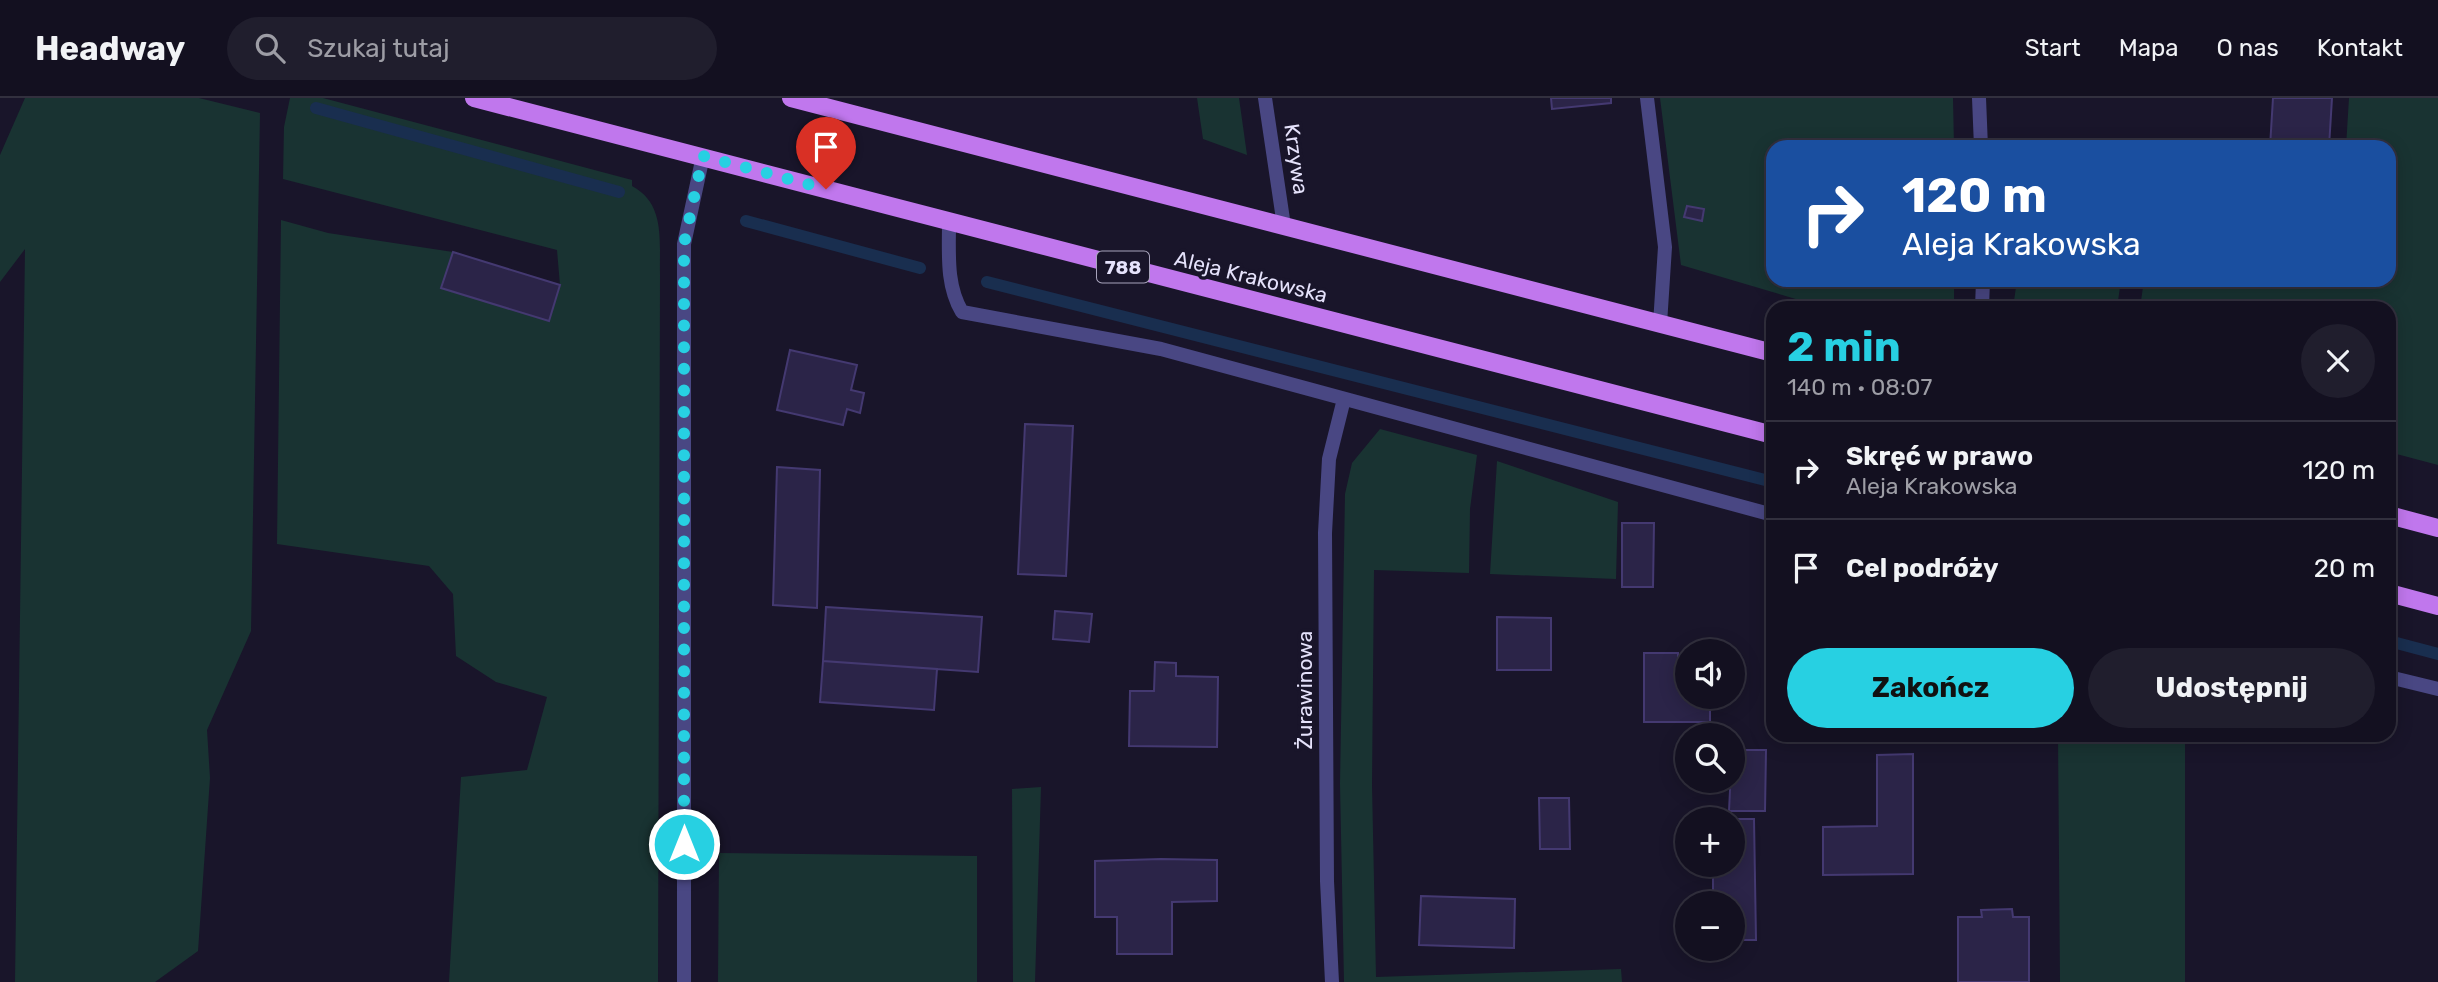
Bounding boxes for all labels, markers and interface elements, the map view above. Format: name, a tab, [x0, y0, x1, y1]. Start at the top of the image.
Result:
search box	[227, 17, 717, 80]
text: Headway	[35, 29, 185, 68]
icon: search	[251, 29, 289, 67]
text: Szukaj tutaj	[307, 33, 450, 64]
text: Start	[2025, 34, 2081, 62]
text: Mapa	[2119, 34, 2179, 62]
text: O nas	[2217, 34, 2279, 62]
text: Kontakt	[2317, 34, 2403, 62]
pin	[796, 117, 856, 189]
street label: Krzywa	[1279, 122, 1314, 196]
icon: arrive	[807, 128, 845, 166]
text: 120 m	[1902, 166, 2047, 224]
icon: right	[1787, 168, 1878, 259]
text: Aleja Krakowska	[1902, 225, 2141, 263]
street label: Aleja Krakowska	[1172, 245, 1330, 308]
road number: 788	[1097, 252, 1149, 282]
text: 2 min	[1787, 322, 1901, 372]
button: close	[2301, 324, 2375, 398]
text: 140 m · 08:07	[1787, 373, 1932, 401]
text: Skręć w prawo	[1846, 441, 2033, 472]
icon: right	[1787, 451, 1825, 489]
text: 120 m	[2303, 455, 2375, 486]
text: Aleja Krakowska	[1846, 472, 2018, 500]
icon: arrive	[1787, 549, 1825, 587]
text: Cel podróży	[1846, 553, 1999, 584]
text: 20 m	[2314, 553, 2375, 584]
street label: Żurawinowa	[1292, 631, 1317, 749]
map controls	[1675, 639, 1745, 961]
button: sound	[1675, 639, 1745, 709]
button: Zakończ	[1787, 648, 2074, 728]
button: Udostępnij	[2088, 648, 2375, 728]
button: search	[1675, 723, 1745, 793]
position arrow	[647, 807, 721, 881]
button: +	[1675, 807, 1745, 877]
button: −	[1675, 891, 1745, 961]

